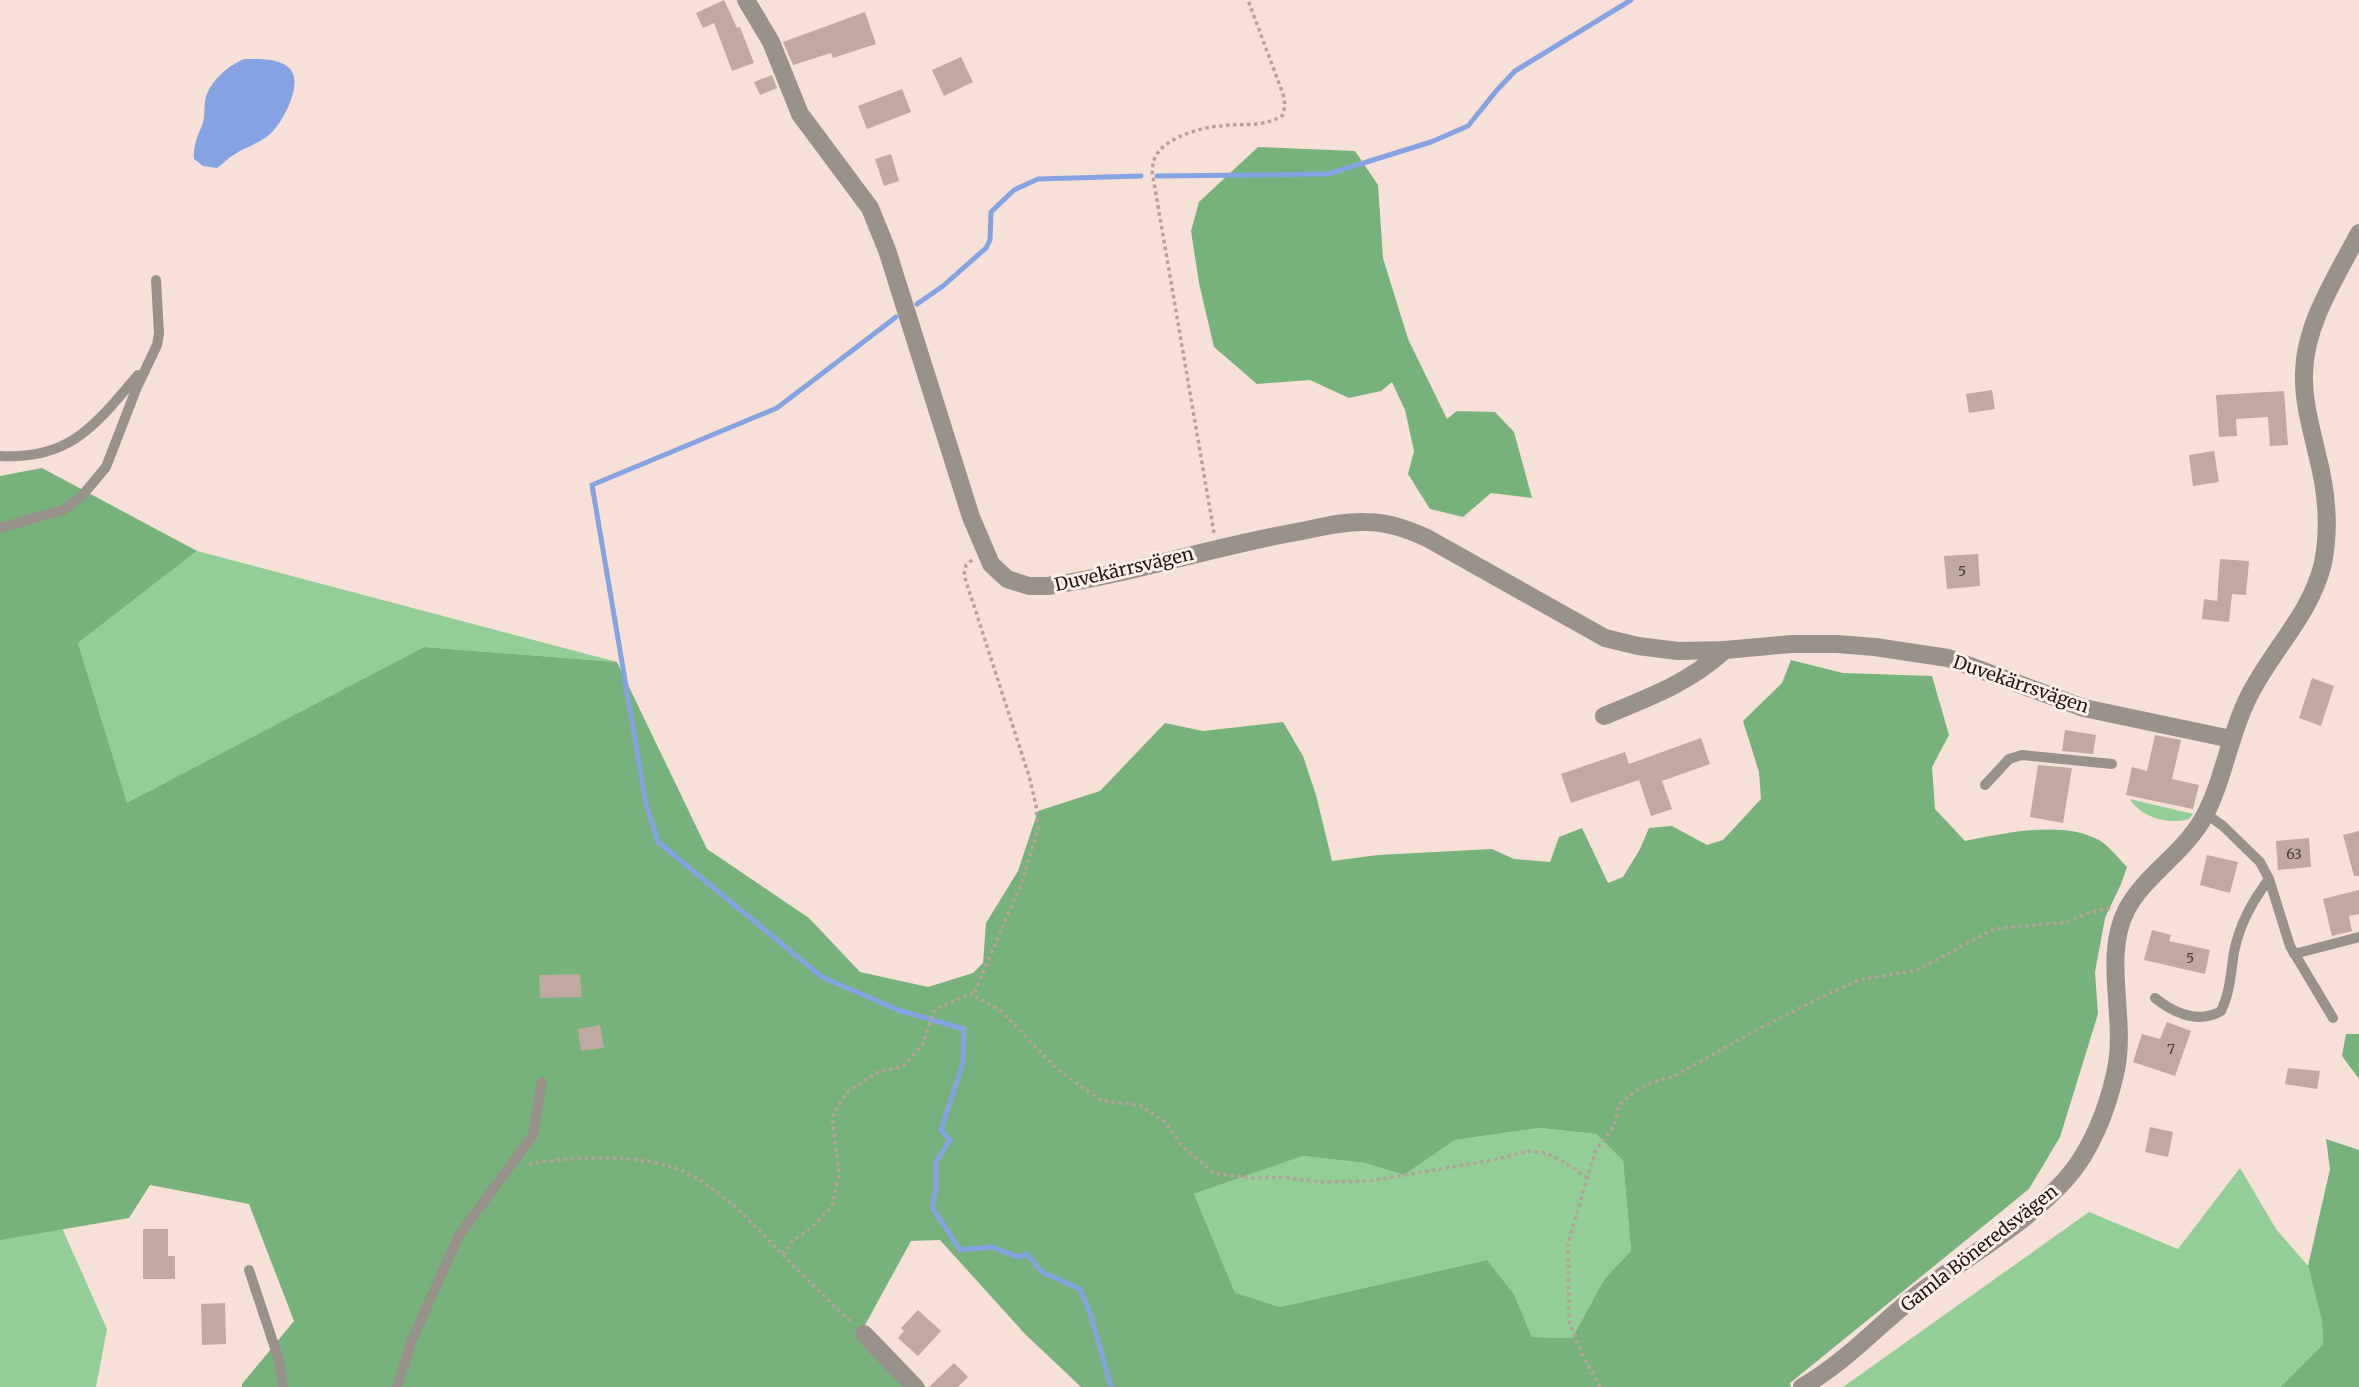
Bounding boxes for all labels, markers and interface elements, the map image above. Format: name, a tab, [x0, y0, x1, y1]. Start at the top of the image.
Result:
street label: Duvekärrsvägen	[1052, 542, 1196, 596]
house number: 5	[1958, 562, 1966, 580]
street label: Duvekärrsvägen	[1950, 650, 2092, 718]
house number: 63	[2286, 845, 2302, 863]
house number: 5	[2186, 949, 2194, 967]
house number: 7	[2167, 1040, 2175, 1058]
street label: Gamla Böneredsvägen	[1896, 1179, 2062, 1317]

